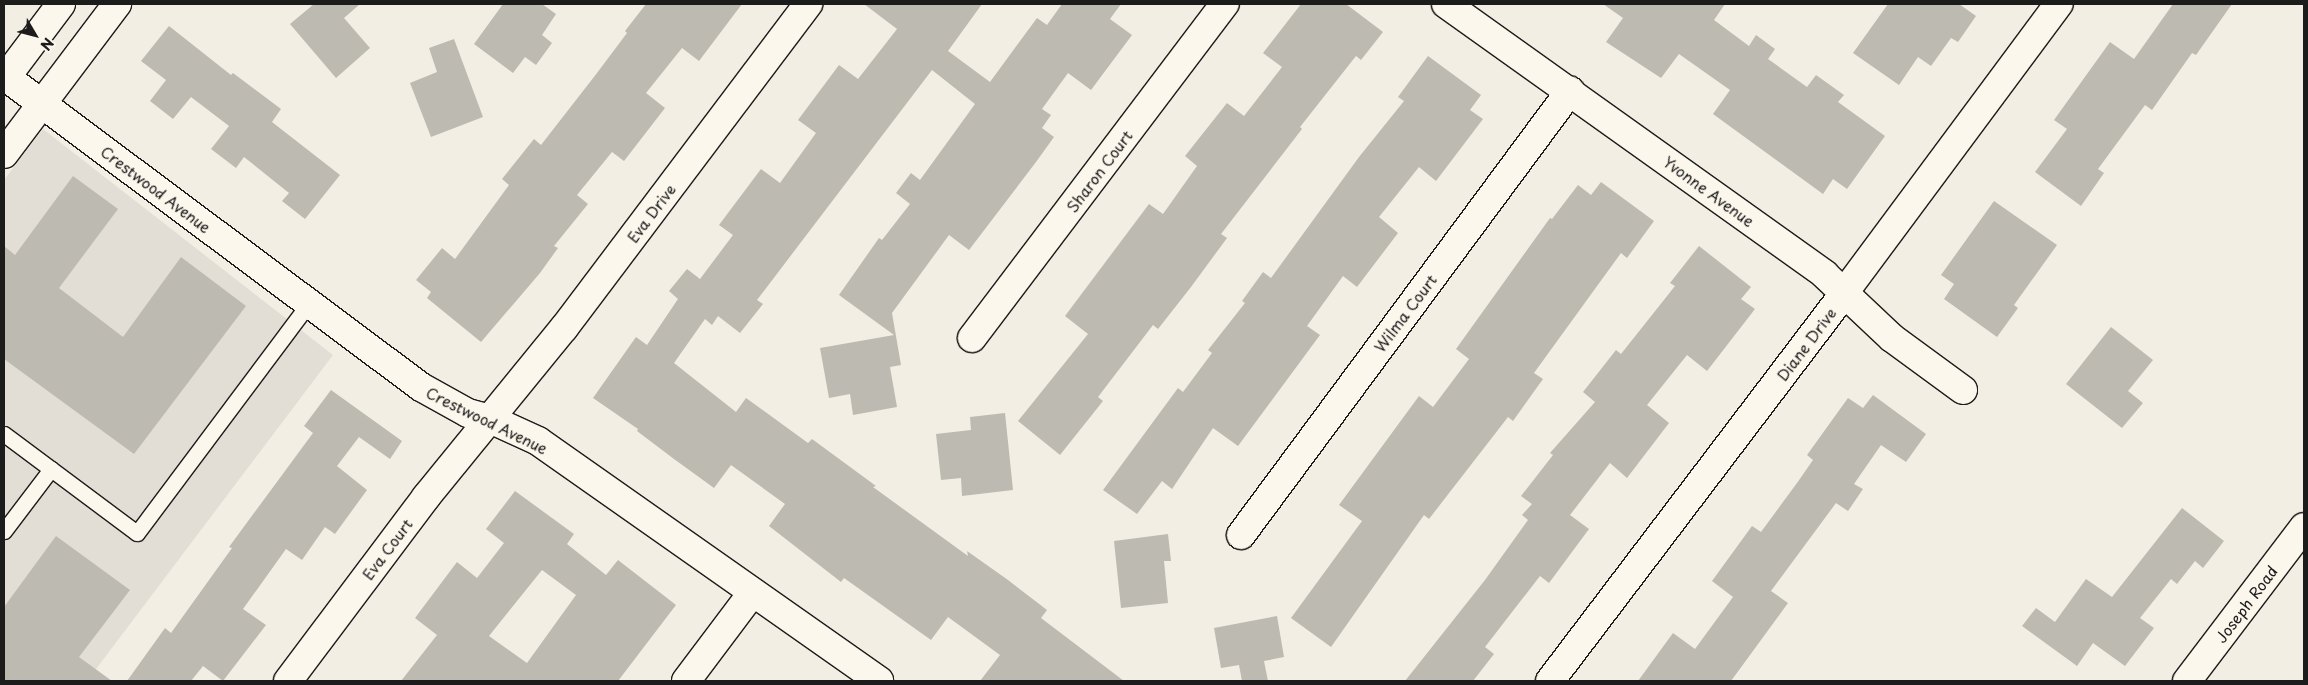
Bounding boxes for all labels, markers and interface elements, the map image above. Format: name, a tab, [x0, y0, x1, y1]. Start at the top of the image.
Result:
north arrow	[10, 10, 60, 60]
text: N	[36, 34, 59, 55]
street label: Sharon Court	[1062, 126, 1136, 216]
street label: Crestwood Avenue	[97, 142, 215, 236]
street label: Yvonne Avenue	[1661, 152, 1757, 230]
street label: Eva Drive	[623, 180, 679, 246]
street label: Wilma Court	[1370, 271, 1440, 355]
street label: Diane Drive	[1773, 304, 1839, 384]
street label: Crestwood Avenue	[423, 383, 551, 457]
street label: Eva Court	[358, 515, 416, 583]
street label: Joseph Road	[2211, 562, 2281, 646]

